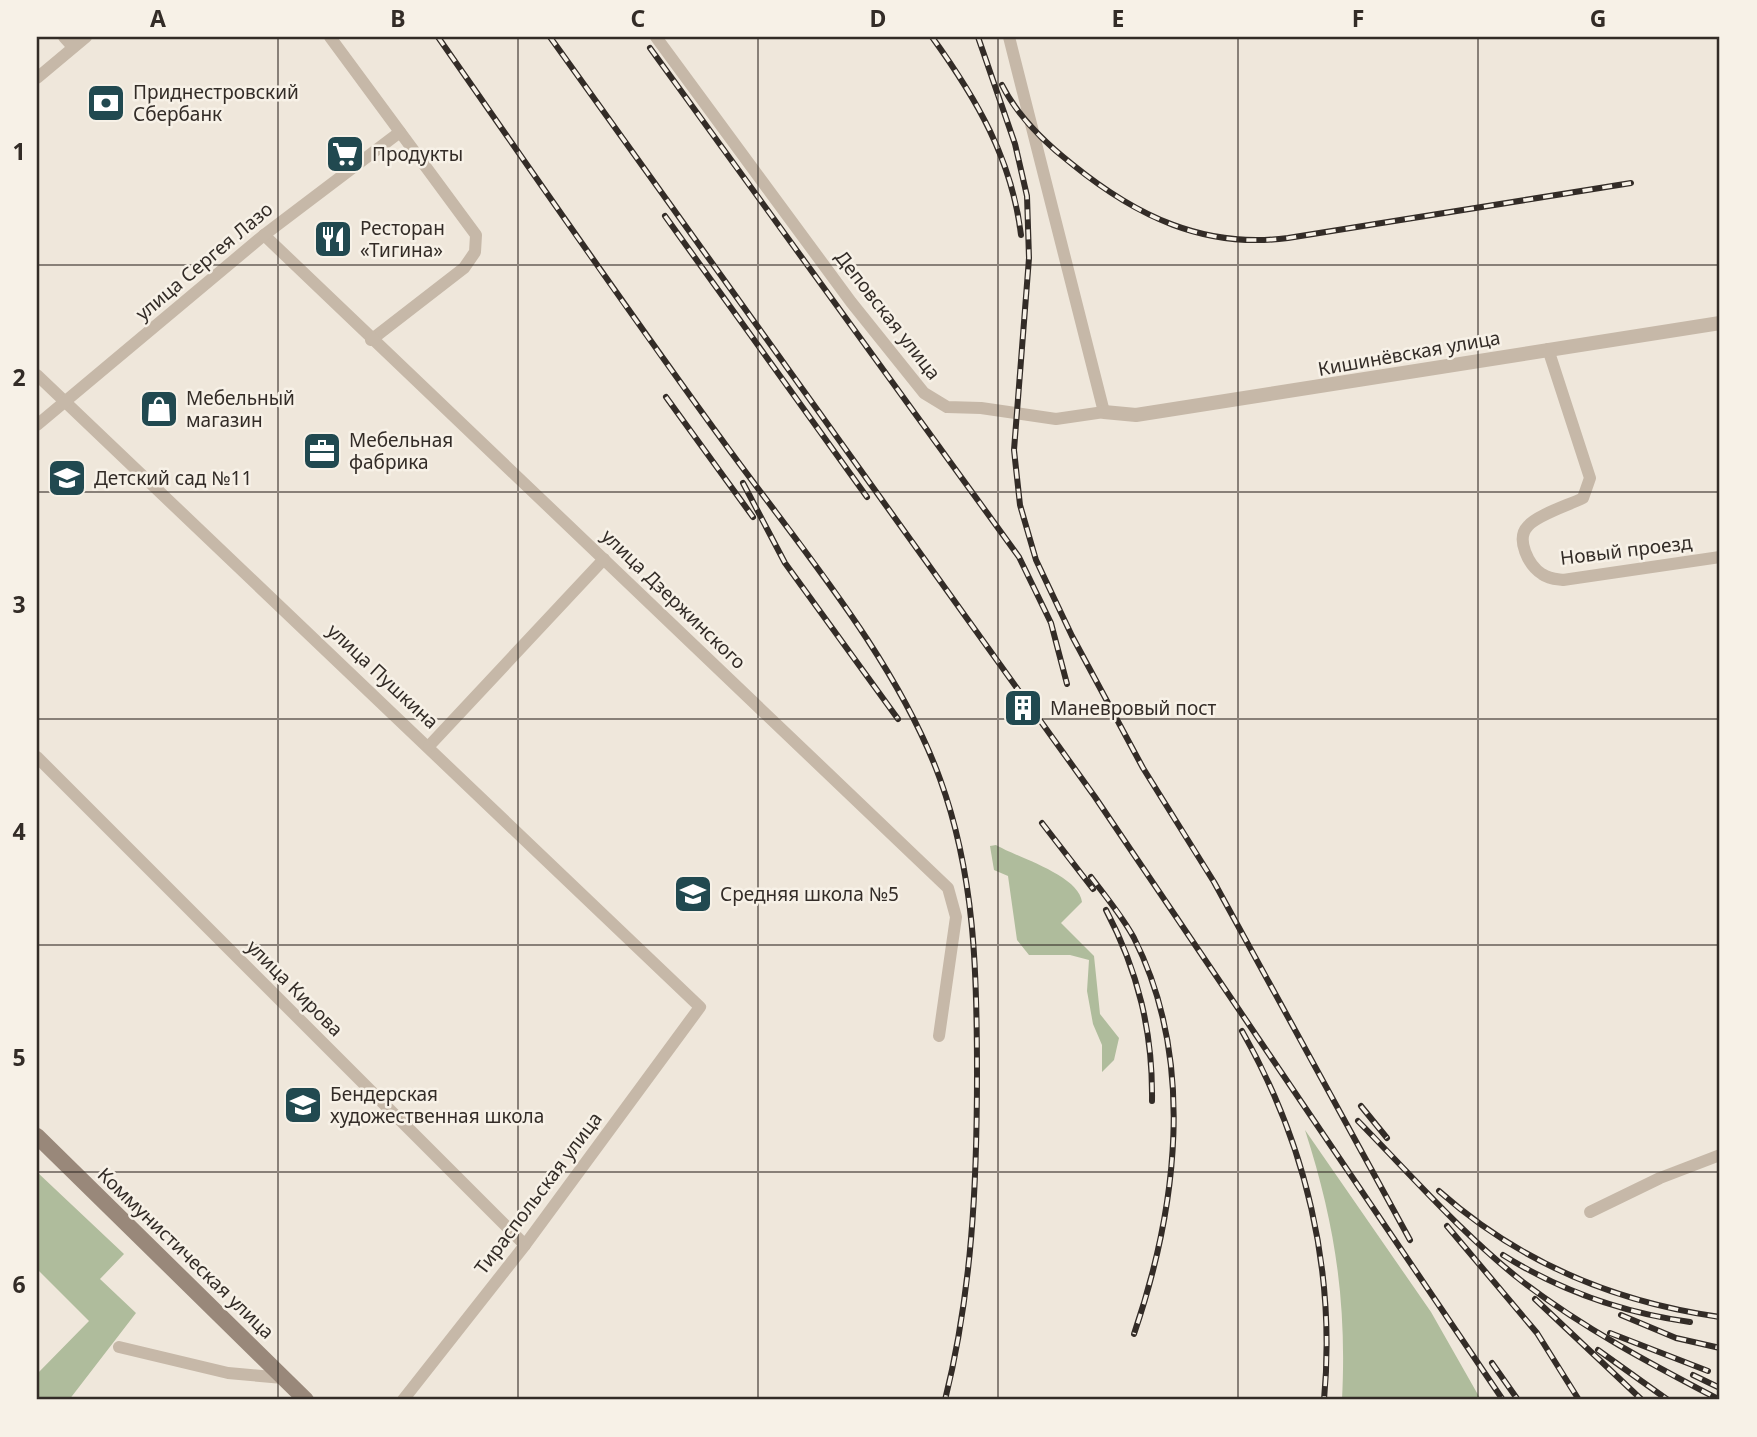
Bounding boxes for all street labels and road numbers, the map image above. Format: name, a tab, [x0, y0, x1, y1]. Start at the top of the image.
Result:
street label: улица Сергея Лазо	[130, 196, 278, 326]
street label: Деповская улица	[829, 245, 947, 385]
street label: Кишинёвская улица	[1316, 324, 1502, 382]
street label: улица Дзержинского	[596, 523, 752, 675]
street label: Новый проезд	[1558, 529, 1694, 571]
street label: улица Пушкина	[322, 618, 444, 734]
street label: улица Кирова	[241, 934, 349, 1042]
street label: Тираспольская улица	[468, 1107, 608, 1279]
street label: Коммунистическая улица	[92, 1162, 280, 1344]

